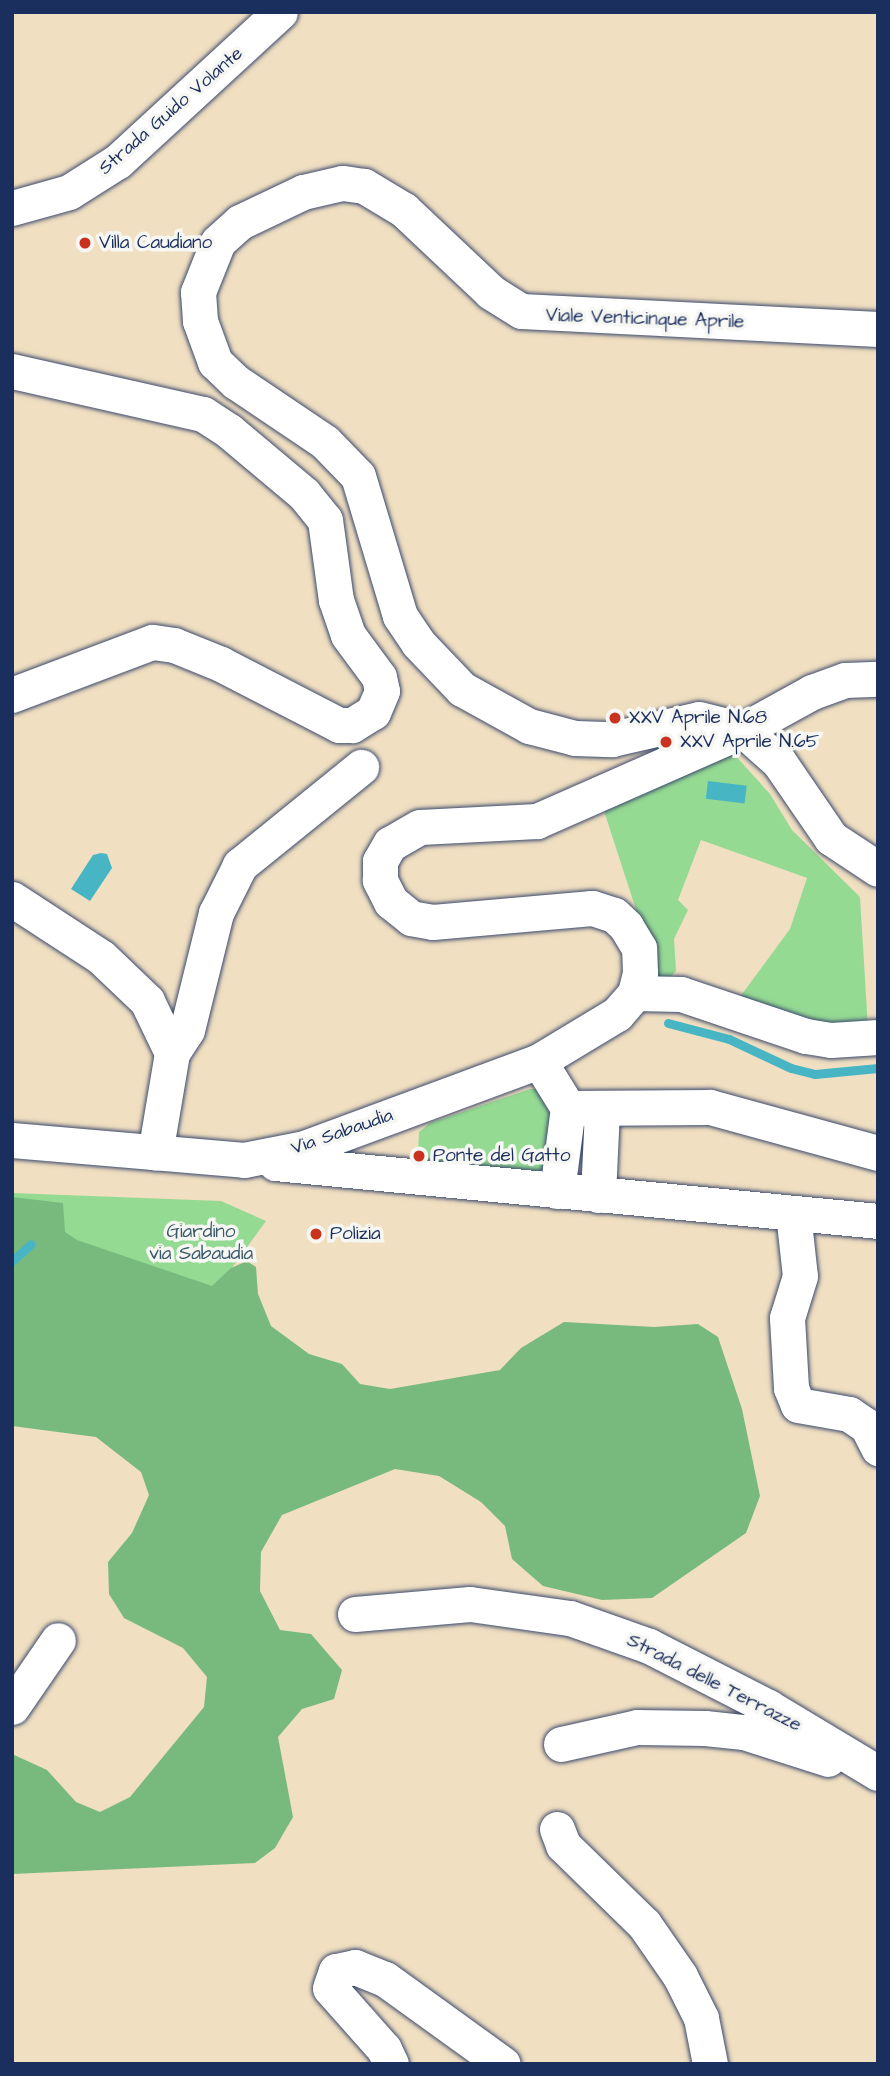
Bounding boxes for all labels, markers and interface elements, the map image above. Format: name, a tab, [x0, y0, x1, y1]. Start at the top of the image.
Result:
street label: Strada Guido Volante	[94, 42, 248, 180]
place label: Villa Caudiano	[99, 232, 212, 254]
marker: Villa Caudiano	[77, 235, 93, 251]
street label: Viale Venticinque Aprile	[545, 304, 745, 334]
place label: XXV Aprile N.68	[629, 707, 767, 729]
marker: XXV Aprile N.68	[607, 710, 623, 726]
place label: XXV Aprile N.65	[680, 731, 819, 753]
marker: XXV Aprile N.65	[658, 734, 674, 750]
street label: Via Sabaudia	[288, 1104, 396, 1160]
place label: Ponte del Gatto	[433, 1145, 570, 1167]
marker: Ponte del Gatto	[411, 1148, 427, 1164]
park label: Giardino via Sabaudia	[149, 1221, 253, 1265]
place label: Polizia	[330, 1223, 381, 1245]
marker: Polizia	[308, 1226, 324, 1242]
street label: Strada delle Terrazze	[623, 1629, 805, 1737]

